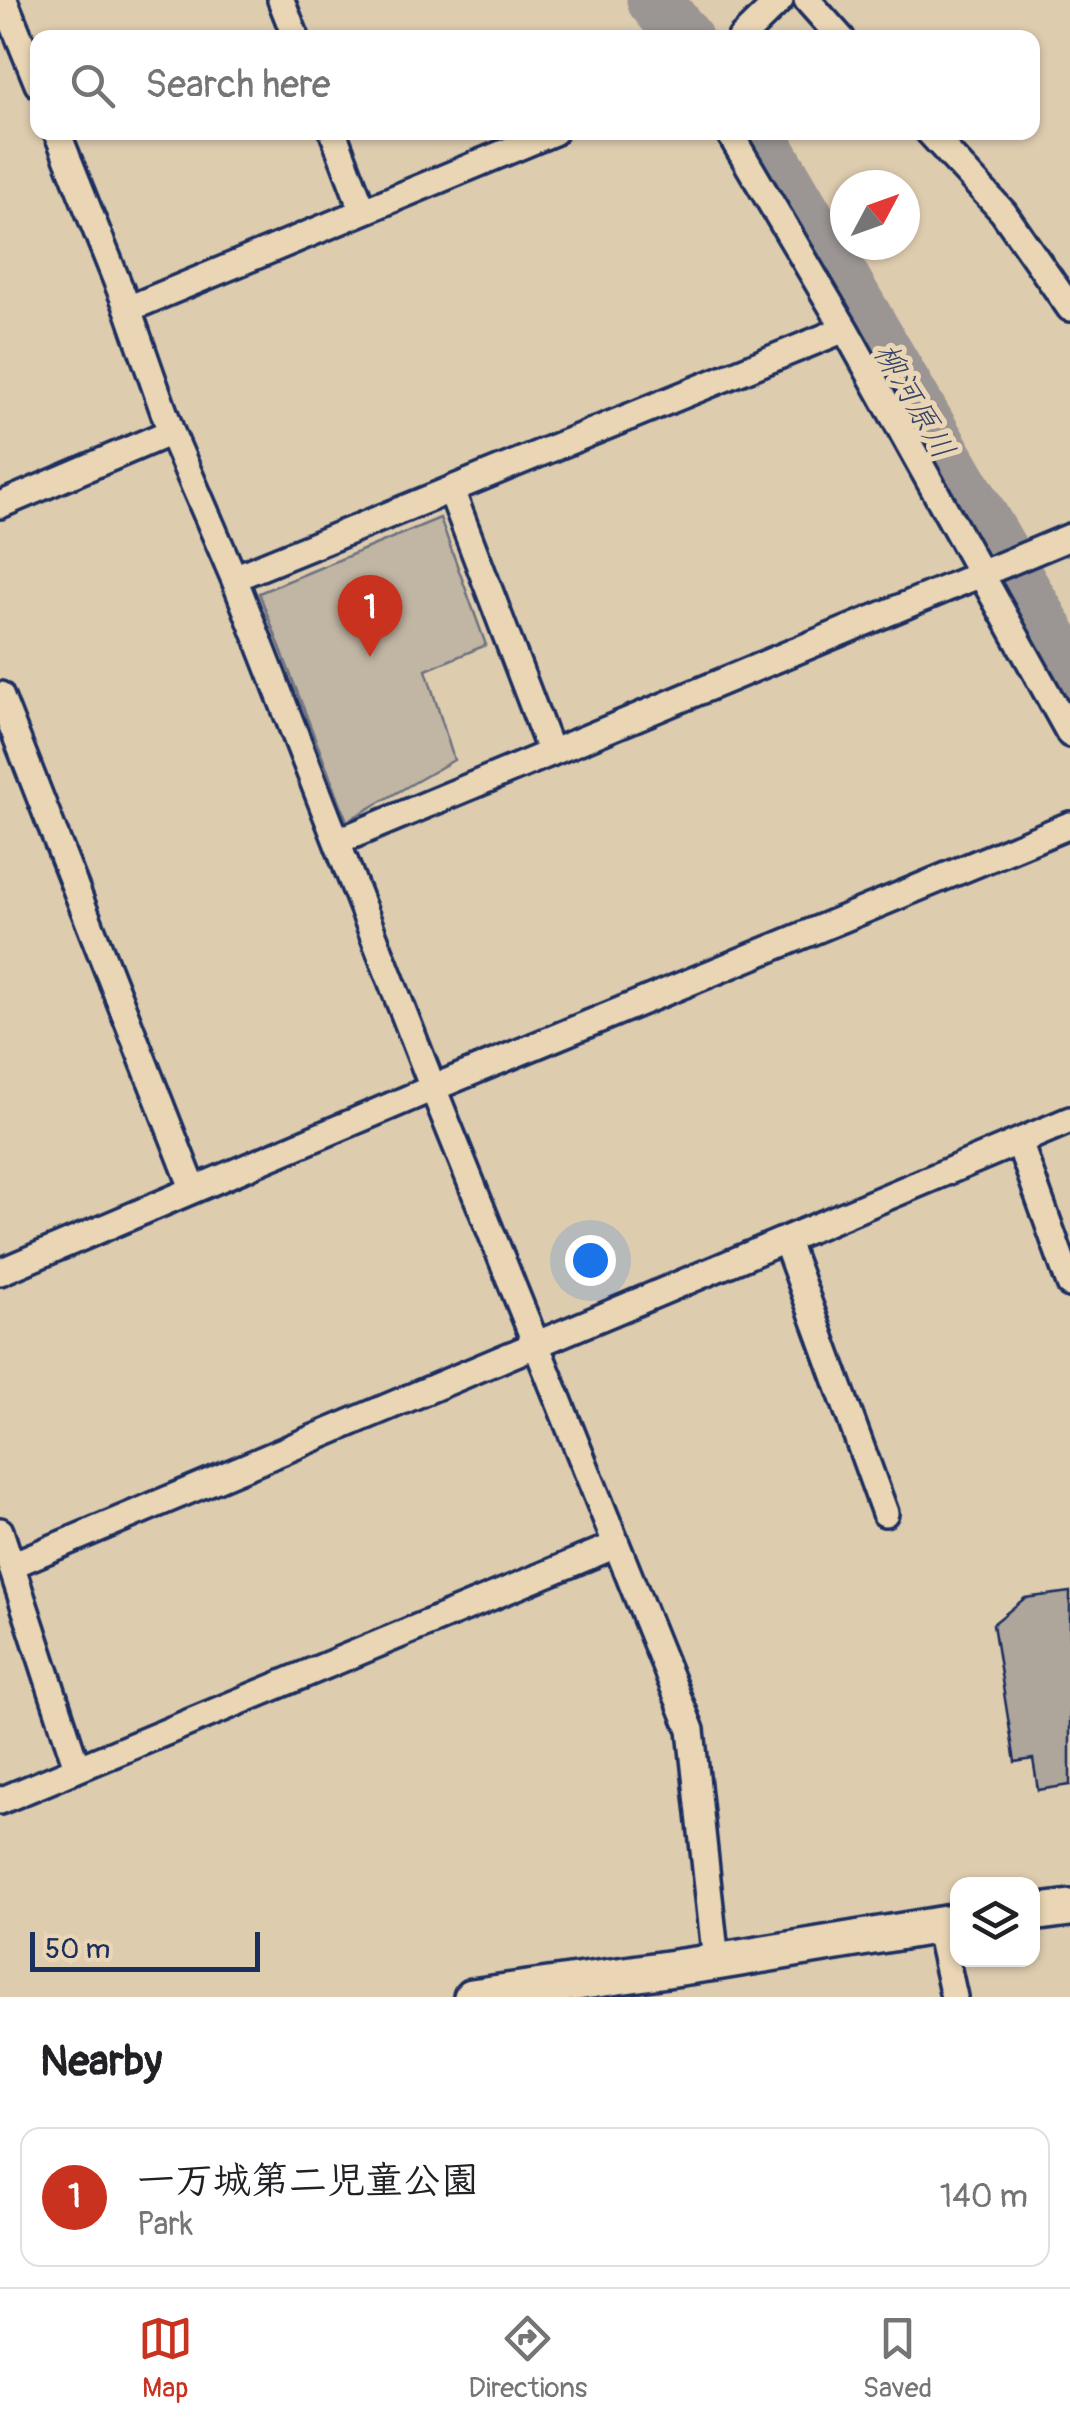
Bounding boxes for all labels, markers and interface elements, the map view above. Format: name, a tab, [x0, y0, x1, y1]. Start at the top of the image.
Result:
search box	[30, 30, 1040, 140]
icon: search	[65, 58, 120, 113]
text: Search here	[145, 61, 331, 109]
north arrow	[830, 170, 920, 260]
water label: 柳河原川	[865, 336, 963, 466]
pin: 1	[338, 574, 402, 657]
your location	[565, 1235, 616, 1286]
map controls	[950, 1877, 1040, 1967]
button: layers	[950, 1877, 1040, 1967]
scale bar	[30, 1927, 260, 1972]
text: 50 m	[45, 1932, 110, 1967]
text: Nearby	[40, 2036, 162, 2088]
text: 一万城第二児童公園	[137, 2157, 479, 2205]
text: 1	[68, 2177, 81, 2217]
text: 140 m	[940, 2177, 1028, 2217]
text: Park	[137, 2205, 193, 2245]
tab: Map	[138, 2311, 193, 2406]
tab: Directions	[468, 2311, 587, 2406]
tab: Saved	[863, 2311, 932, 2406]

